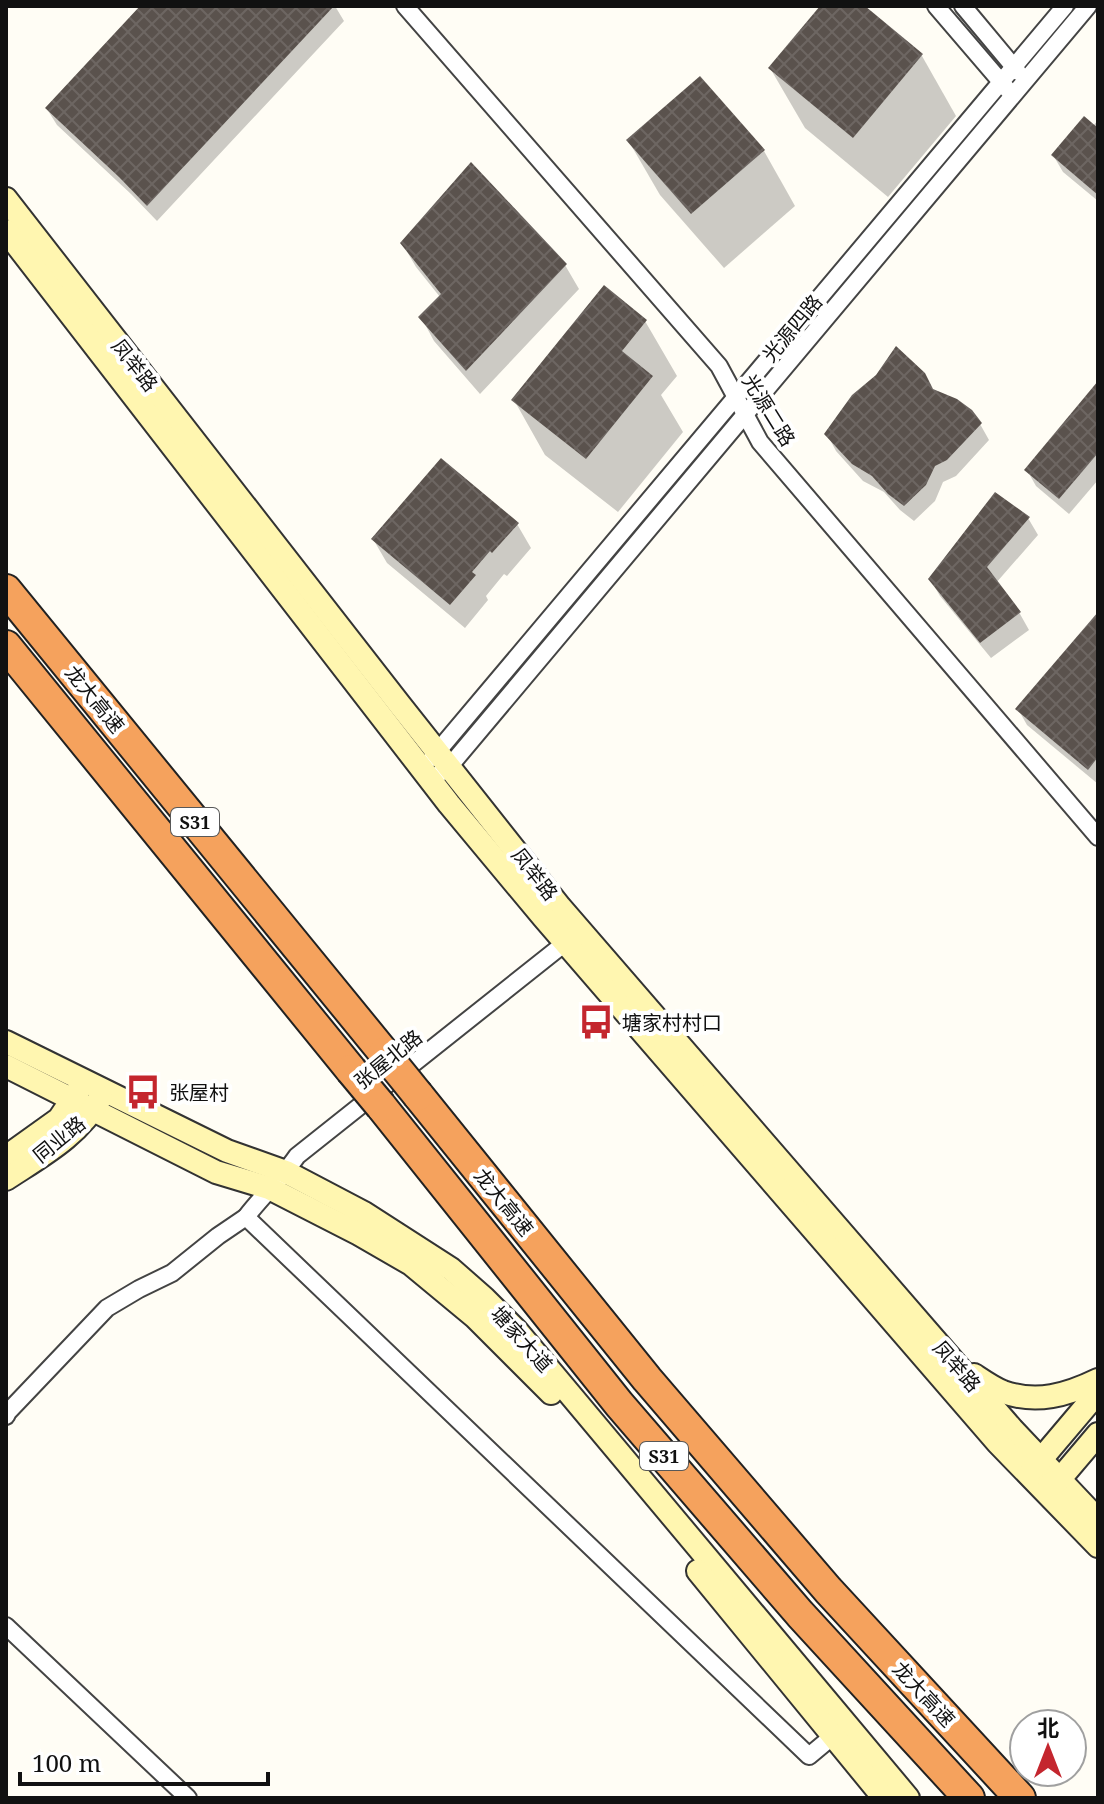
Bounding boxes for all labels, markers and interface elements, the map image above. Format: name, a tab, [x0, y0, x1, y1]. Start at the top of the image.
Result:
street label: 光源四路	[756, 289, 828, 367]
street label: 凤举路	[106, 333, 164, 397]
street label: 光源二路	[736, 369, 802, 451]
street label: 龙大高速	[59, 659, 131, 739]
road number: S31	[171, 808, 219, 836]
street label: 凤举路	[506, 842, 564, 906]
bus stop icon: 塘家村村口	[577, 1003, 615, 1041]
place label: 塘家村村口	[622, 1009, 722, 1036]
street label: 张屋北路	[348, 1023, 428, 1095]
bus stop icon: 张屋村	[124, 1073, 162, 1111]
place label: 张屋村	[169, 1079, 229, 1106]
street label: 同业路	[27, 1110, 91, 1168]
street label: 龙大高速	[468, 1162, 540, 1242]
street label: 塘家大道	[485, 1300, 559, 1378]
street label: 凤举路	[927, 1335, 987, 1397]
road number: S31	[640, 1442, 688, 1470]
street label: 龙大高速	[887, 1656, 961, 1732]
north arrow	[1008, 1708, 1088, 1788]
text: 北	[1037, 1712, 1059, 1742]
scale bar	[20, 1736, 268, 1786]
text: 100 m	[32, 1746, 101, 1779]

